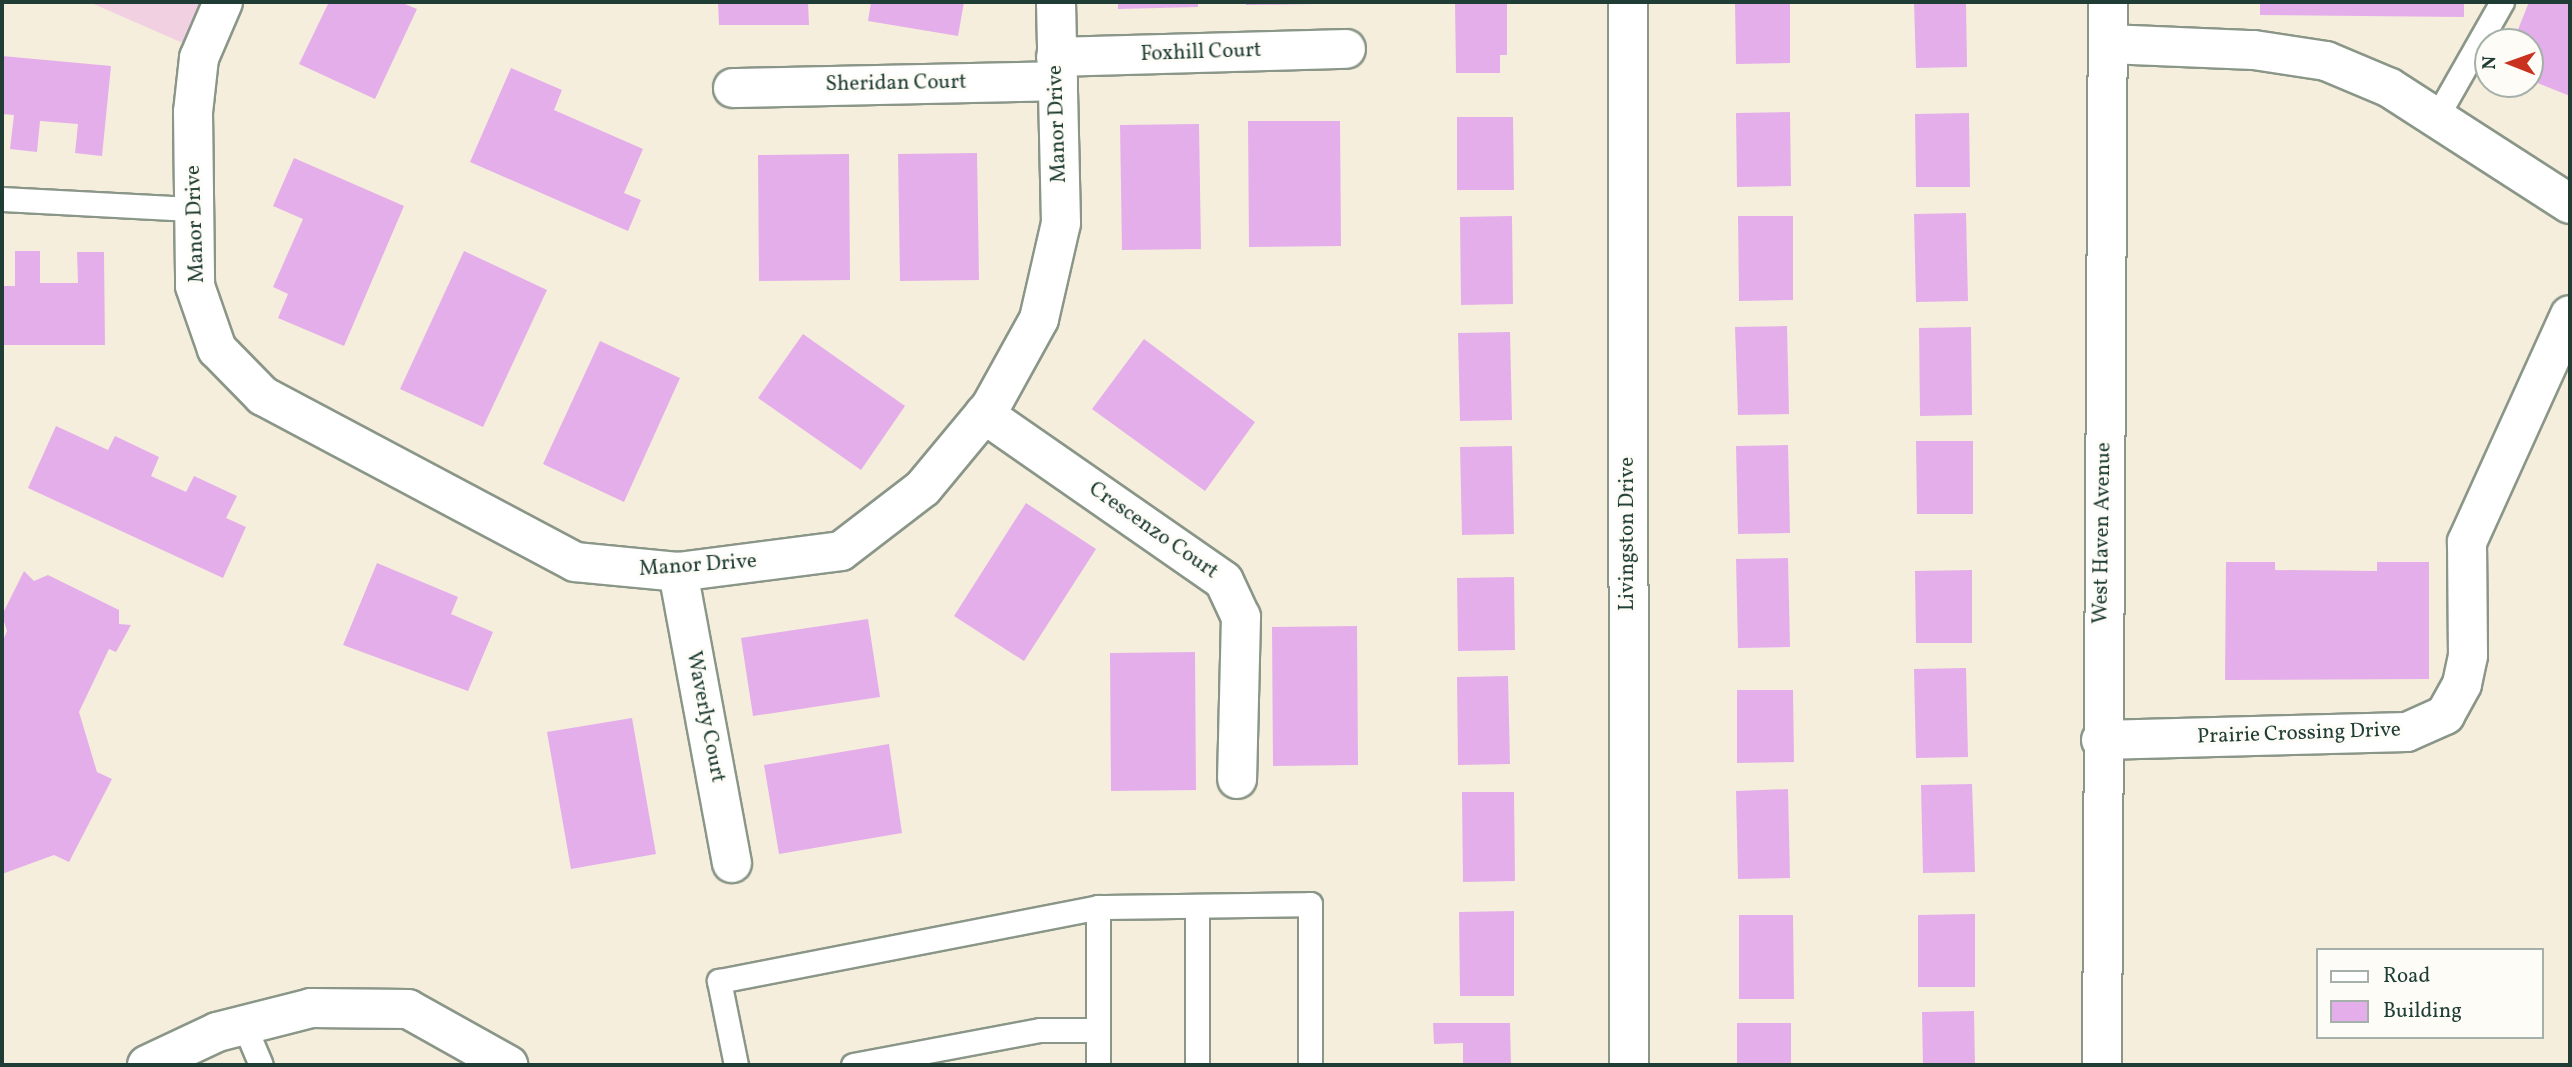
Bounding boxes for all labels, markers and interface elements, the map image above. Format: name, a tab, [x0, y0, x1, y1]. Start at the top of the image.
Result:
north arrow	[2474, 28, 2544, 98]
street label: Foxhill Court	[1140, 38, 1262, 68]
text: N	[2477, 56, 2503, 70]
street label: Manor Drive	[1043, 65, 1073, 183]
street label: Sheridan Court	[825, 70, 967, 98]
street label: Manor Drive	[181, 165, 211, 283]
street label: West Haven Avenue	[2089, 442, 2117, 624]
street label: Livingston Drive	[1615, 457, 1641, 611]
street label: Crescenzo Court	[1083, 477, 1223, 585]
street label: Manor Drive	[638, 549, 758, 583]
street label: Waverly Court	[680, 649, 730, 785]
street label: Prairie Crossing Drive	[2197, 718, 2401, 750]
legend	[2316, 948, 2544, 1039]
text: Road	[2383, 962, 2430, 991]
text: Building	[2383, 997, 2462, 1026]

